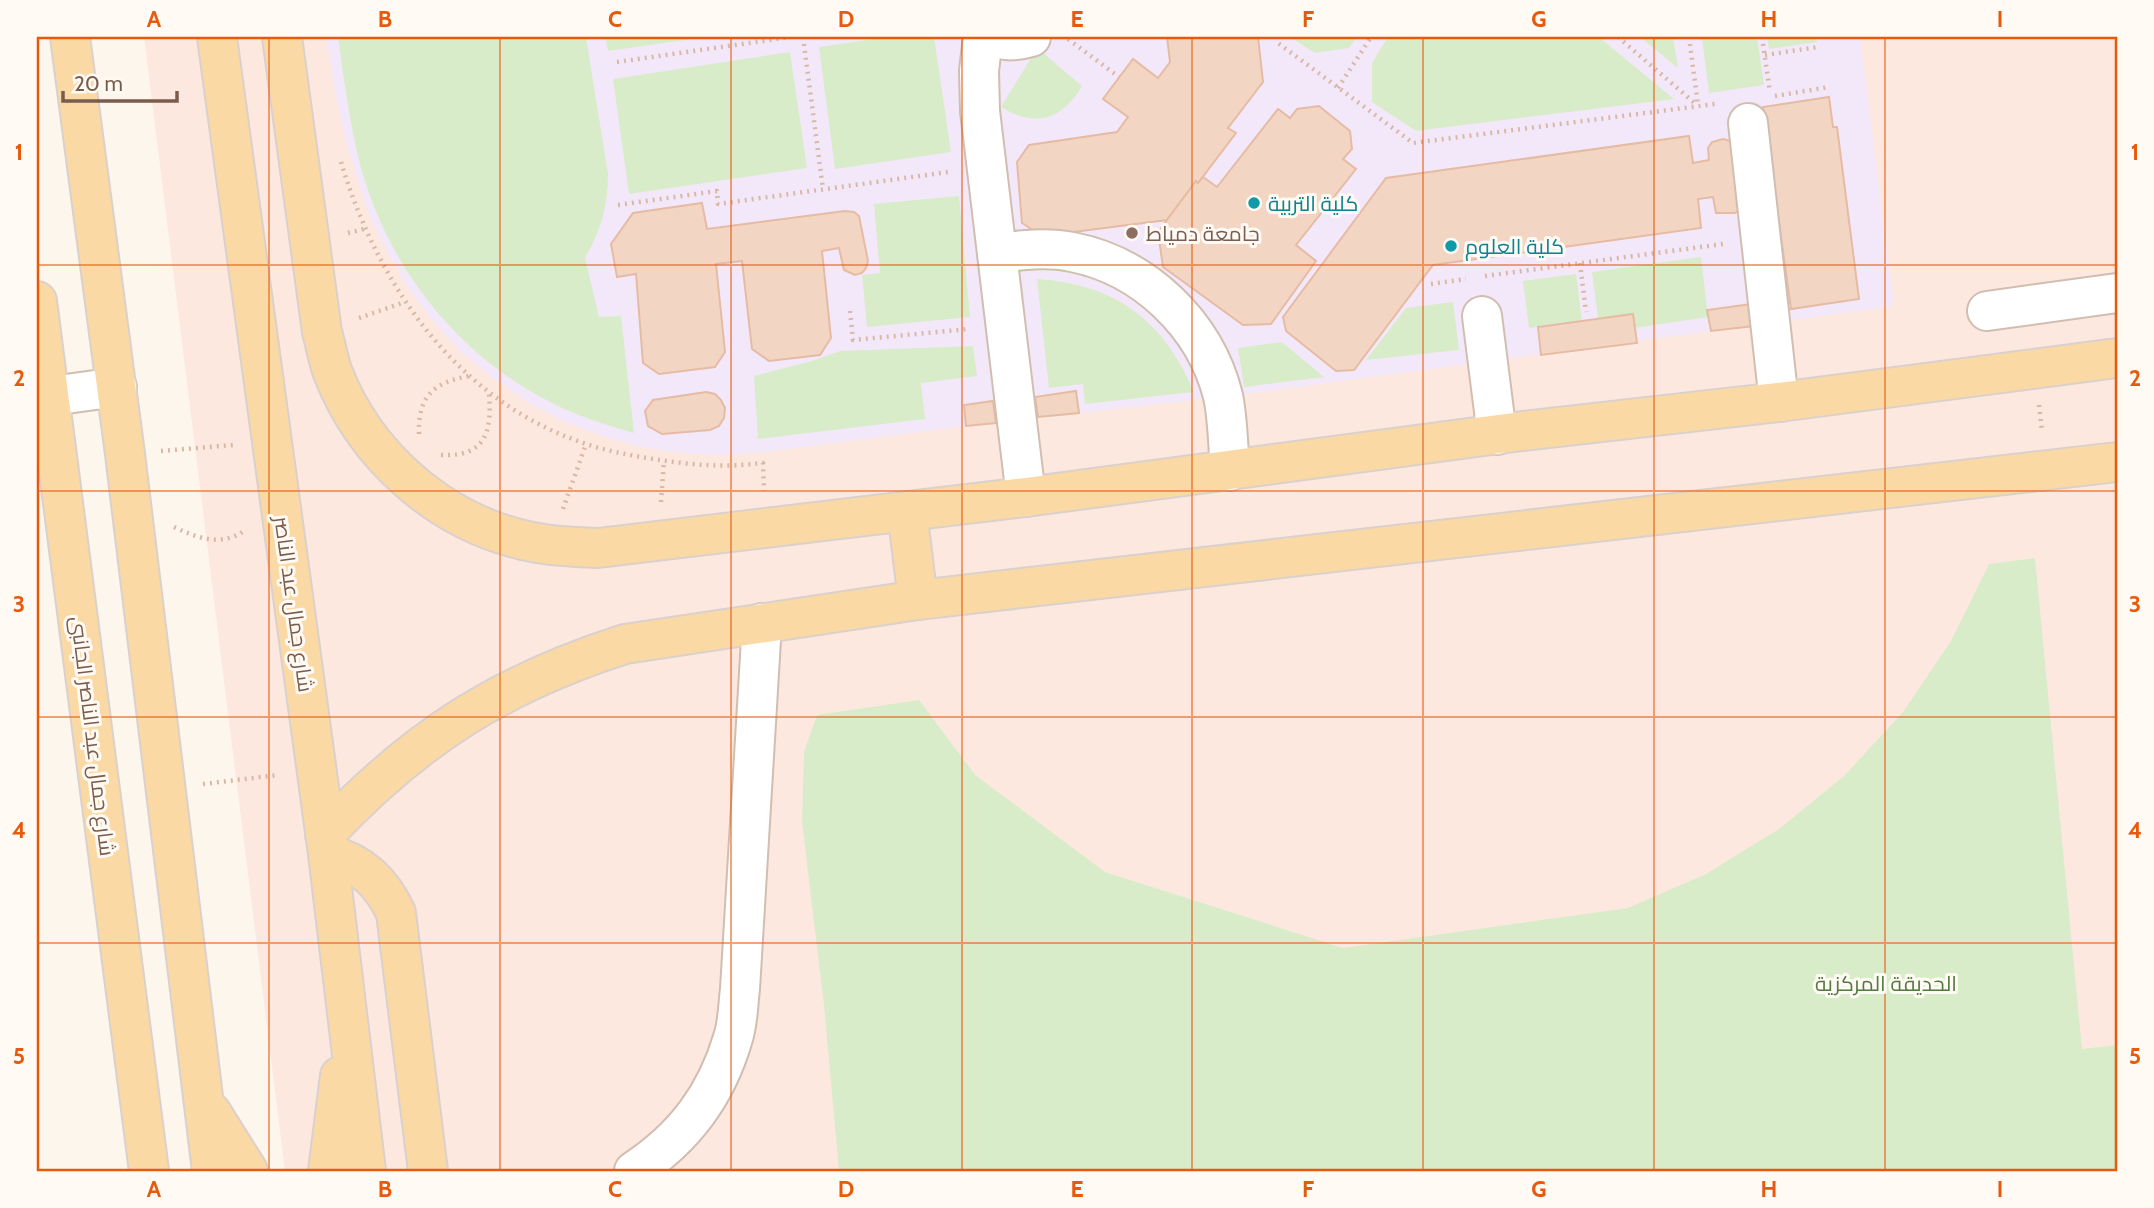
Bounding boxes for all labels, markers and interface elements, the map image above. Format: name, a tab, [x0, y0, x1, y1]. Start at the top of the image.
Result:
text: A	[147, 5, 162, 33]
text: B	[378, 5, 392, 33]
text: C	[608, 5, 622, 33]
text: D	[838, 5, 854, 33]
text: E	[1070, 5, 1084, 33]
text: F	[1302, 5, 1314, 33]
text: G	[1531, 5, 1547, 33]
text: H	[1761, 5, 1777, 33]
text: I	[1997, 5, 2003, 33]
scale bar	[63, 60, 177, 104]
text: 20 m	[74, 71, 123, 96]
text: 1	[15, 138, 23, 166]
text: 1	[2131, 138, 2139, 166]
place label: كلية التربية	[1268, 191, 1358, 216]
marker: كلية التربية	[1246, 195, 1262, 211]
place label: جامعة دمياط	[1146, 221, 1260, 246]
marker: جامعة دمياط	[1124, 225, 1140, 241]
place label: كلية العلوم	[1465, 234, 1564, 261]
marker: كلية العلوم	[1443, 238, 1459, 254]
text: 2	[13, 364, 25, 392]
text: 2	[2129, 364, 2141, 392]
street label: شارع جمال عبد الناصر	[267, 513, 319, 694]
text: 3	[13, 590, 25, 618]
text: 3	[2129, 590, 2141, 618]
street label: شارع جمال عبد الناصر الجانبى	[64, 615, 120, 857]
text: 4	[12, 816, 26, 844]
text: 4	[2128, 816, 2142, 844]
park label: الحديقة المركزية	[1815, 971, 1957, 996]
text: 5	[13, 1042, 25, 1070]
text: 5	[2129, 1042, 2141, 1070]
text: A	[147, 1175, 162, 1203]
text: B	[378, 1175, 392, 1203]
text: C	[608, 1175, 622, 1203]
text: D	[838, 1175, 854, 1203]
text: E	[1070, 1175, 1084, 1203]
text: F	[1302, 1175, 1314, 1203]
text: G	[1531, 1175, 1547, 1203]
text: H	[1761, 1175, 1777, 1203]
text: I	[1997, 1175, 2003, 1203]

